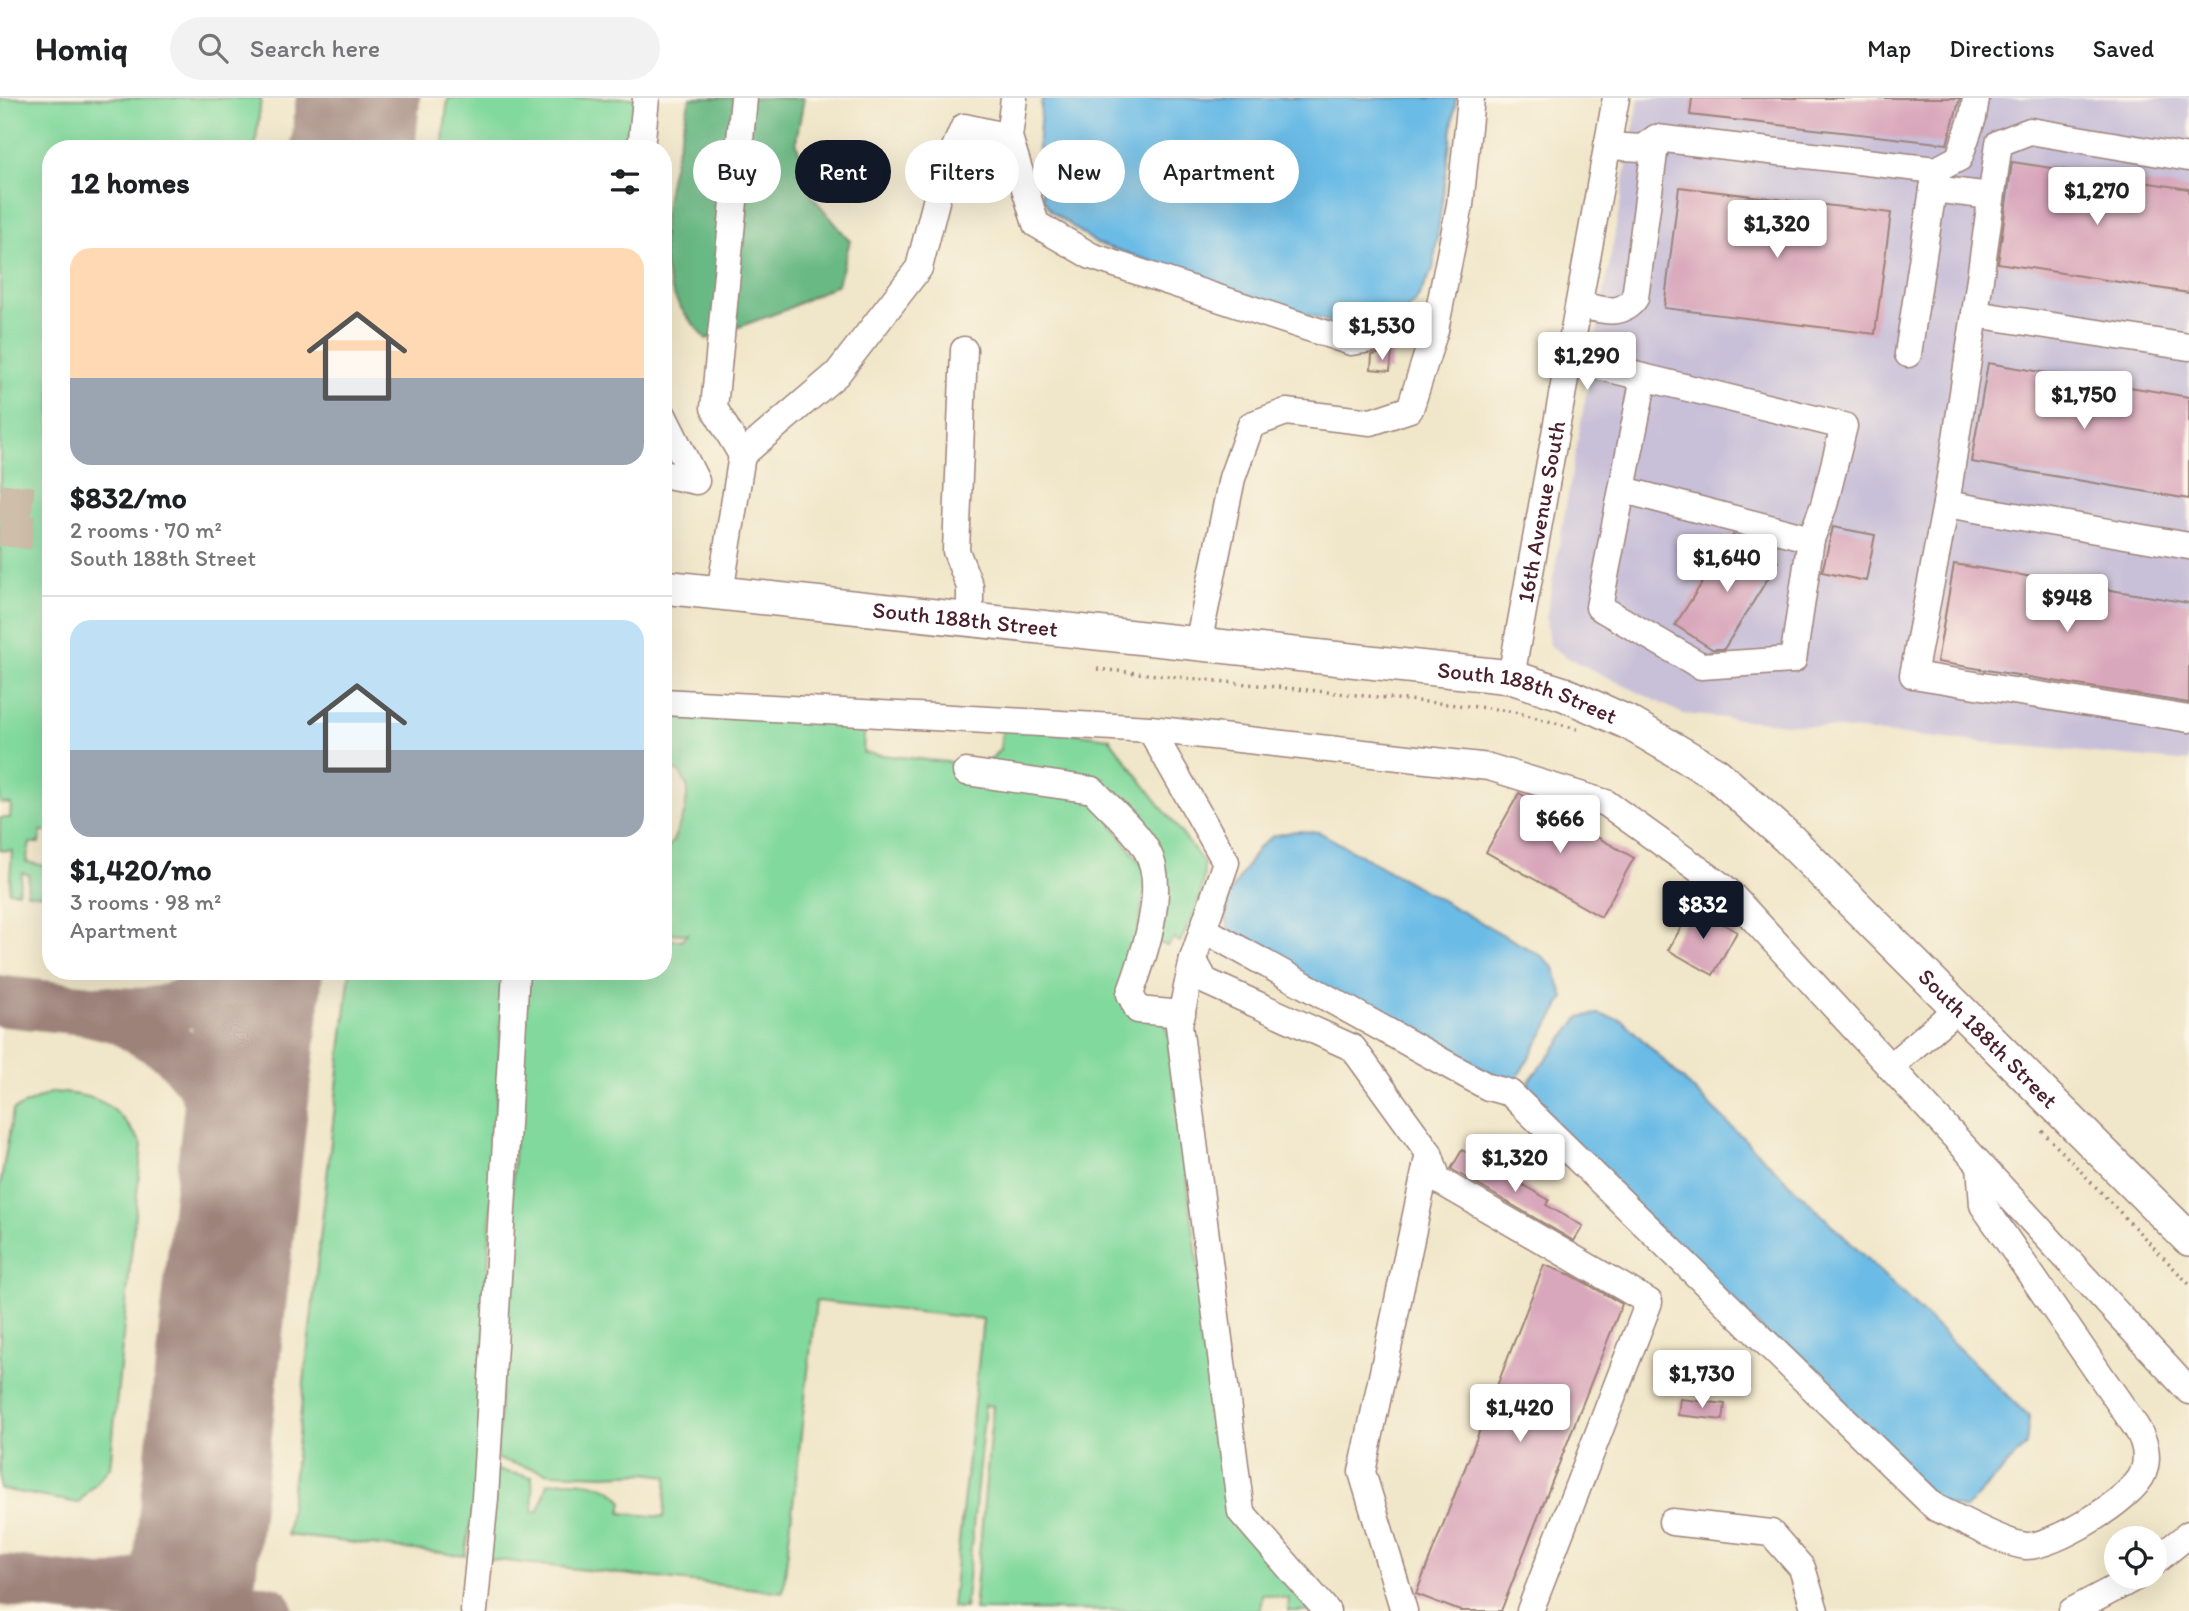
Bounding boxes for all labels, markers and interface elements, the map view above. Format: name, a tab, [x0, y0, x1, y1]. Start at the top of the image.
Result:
search box	[170, 17, 660, 80]
text: Homiq	[35, 29, 128, 68]
icon: search	[194, 29, 232, 67]
text: Search here	[250, 32, 380, 64]
text: Map	[1867, 34, 1911, 63]
text: Directions	[1949, 34, 2055, 63]
text: Saved	[2093, 34, 2154, 63]
chip: Buy	[693, 140, 781, 203]
chip: Rent	[795, 140, 891, 203]
chip: Filters	[905, 140, 1019, 203]
chip: New	[1033, 140, 1125, 203]
chip: Apartment	[1139, 140, 1299, 203]
icon: filters	[606, 163, 644, 201]
text: 12 homes	[70, 164, 190, 201]
pin: $1,270	[2040, 167, 2154, 227]
text: $1,270	[2064, 176, 2130, 204]
pin: $1,320	[1720, 200, 1834, 260]
text: $1,320	[1744, 209, 1810, 237]
icon: home	[294, 293, 420, 419]
pin: $1,530	[1325, 302, 1439, 362]
text: $1,530	[1349, 311, 1415, 339]
pin: $1,290	[1530, 332, 1644, 392]
text: $1,290	[1554, 341, 1620, 369]
pin: $1,750	[2027, 372, 2141, 431]
text: $1,750	[2051, 380, 2117, 408]
street label: 16th Avenue South	[1511, 418, 1571, 605]
text: $832/mo	[70, 479, 187, 516]
text: 2 rooms · 70 m²	[70, 516, 222, 544]
pin: $1,640	[1670, 534, 1784, 594]
text: $1,640	[1693, 543, 1761, 571]
text: South 188th Street	[70, 544, 256, 572]
pin: $948	[2026, 574, 2108, 634]
text: $948	[2042, 583, 2092, 611]
street label: South 188th Street	[871, 595, 1059, 643]
street label: South 188th Street	[1436, 655, 1622, 730]
icon: home	[294, 665, 420, 791]
pin: $666	[1519, 796, 1601, 855]
text: $666	[1536, 804, 1584, 832]
text: $1,420/mo	[70, 851, 212, 888]
pin: $832	[1662, 882, 1744, 941]
text: 3 rooms · 98 m²	[70, 888, 221, 916]
text: $832	[1679, 890, 1727, 918]
text: Apartment	[70, 916, 177, 944]
street label: South 188th Street	[1913, 963, 2064, 1114]
pin: $1,320	[1458, 1134, 1572, 1194]
text: $1,320	[1482, 1143, 1548, 1171]
pin: $1,730	[1645, 1350, 1759, 1410]
text: $1,730	[1669, 1359, 1735, 1387]
pin: $1,420	[1463, 1384, 1577, 1444]
text: $1,420	[1486, 1393, 1554, 1421]
map controls	[2104, 1526, 2167, 1589]
button: locate	[2104, 1526, 2167, 1589]

